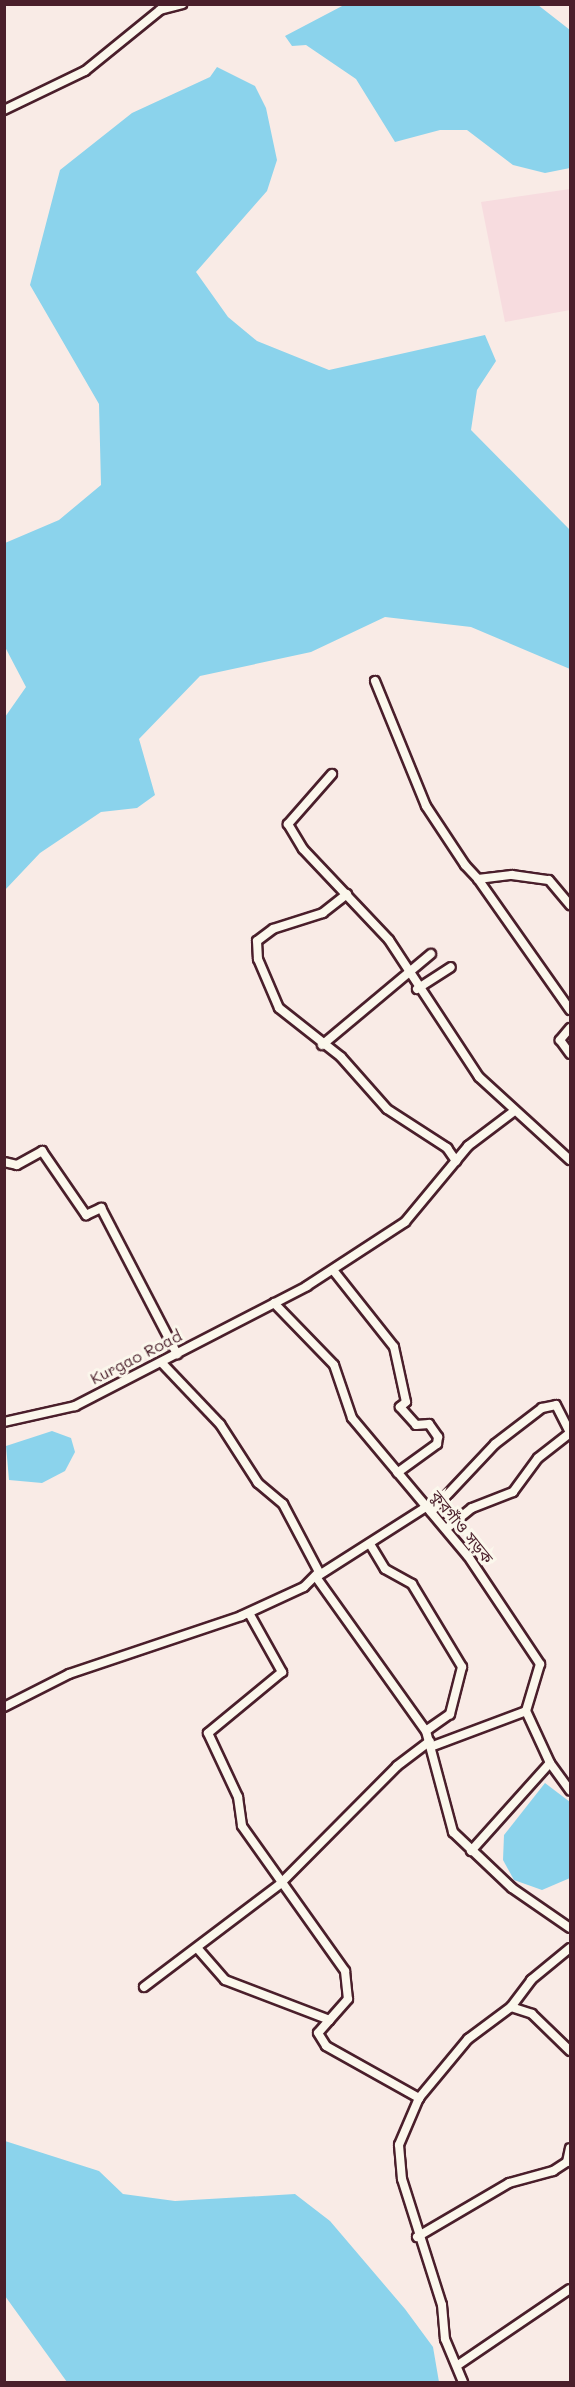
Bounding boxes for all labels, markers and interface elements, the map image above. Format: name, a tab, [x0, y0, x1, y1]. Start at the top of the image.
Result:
street label: Kurgao Road	[87, 1326, 185, 1388]
street label: কুরগাঁও সড়ক	[427, 1487, 497, 1567]

